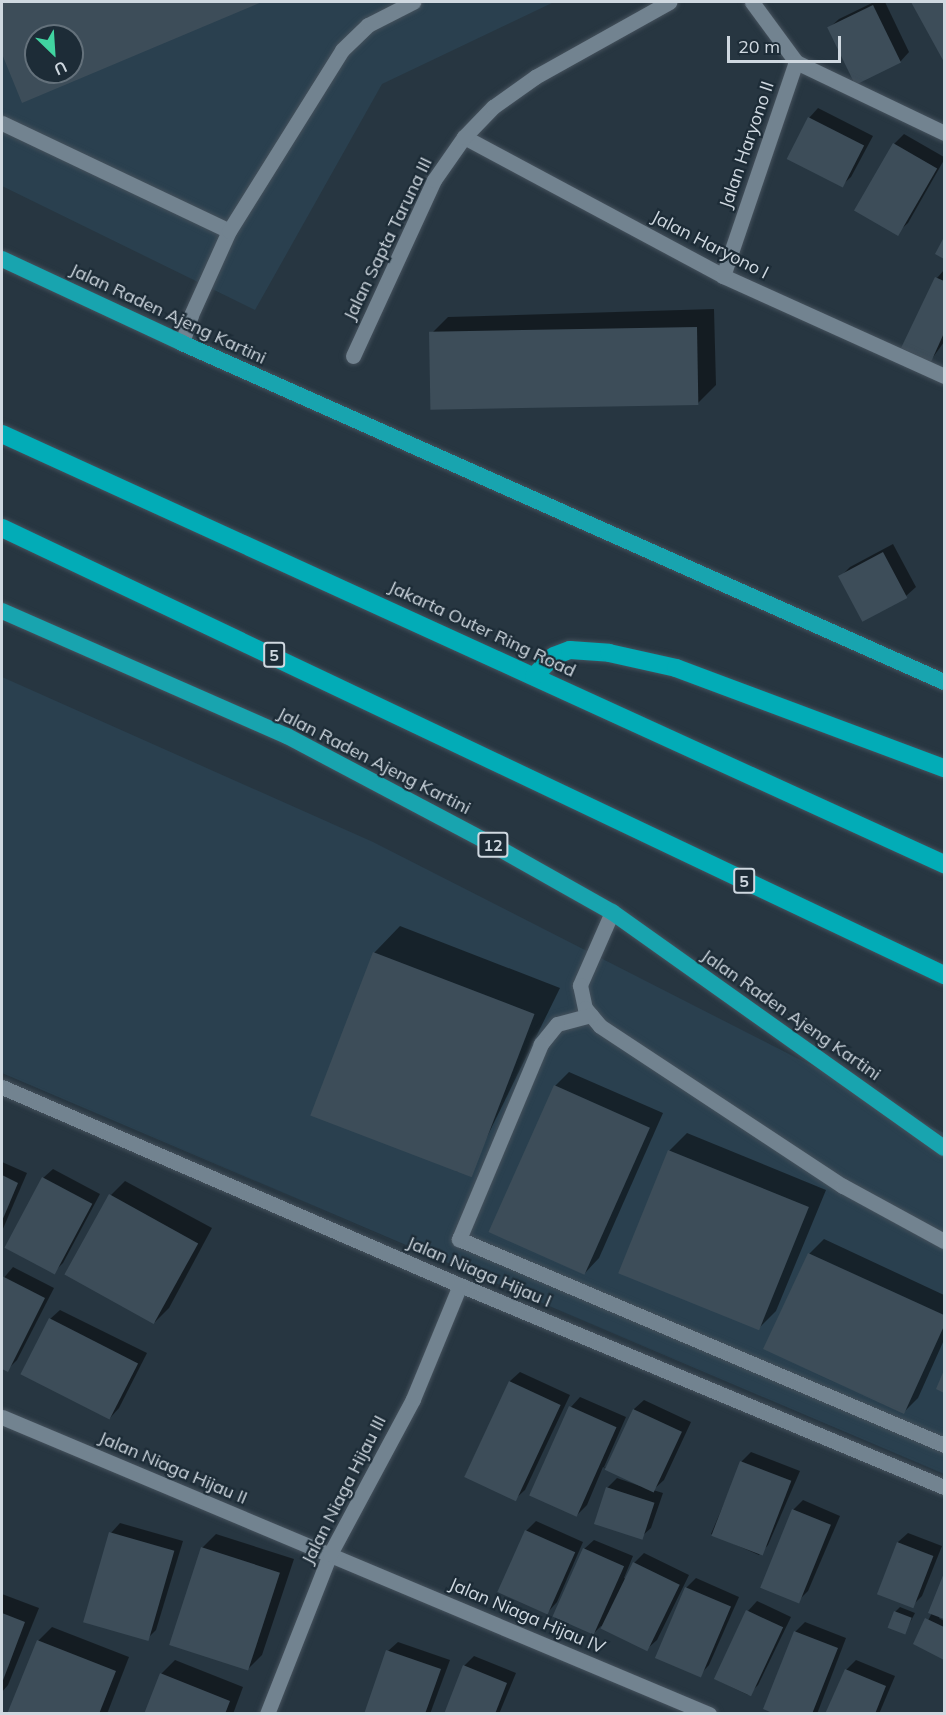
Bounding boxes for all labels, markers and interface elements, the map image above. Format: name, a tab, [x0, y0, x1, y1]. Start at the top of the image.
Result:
north arrow	[24, 24, 84, 84]
scale bar	[730, 24, 844, 62]
text: 20 m	[738, 35, 780, 58]
text: U	[51, 57, 70, 80]
street label: Jalan Haryono II	[715, 78, 779, 212]
street label: Jalan Sapta Taruna III	[339, 154, 437, 324]
street label: Jalan Haryono I	[648, 206, 772, 284]
street label: Jalan Raden Ajeng Kartini	[66, 259, 270, 369]
street label: Jakarta Outer Ring Road	[385, 576, 579, 682]
road number: 5	[262, 642, 286, 668]
street label: Jalan Raden Ajeng Kartini	[274, 703, 474, 819]
road number: 12	[476, 832, 510, 858]
road number: 5	[732, 868, 756, 894]
street label: Jalan Raden Ajeng Kartini	[697, 945, 885, 1085]
street label: Jalan Niaga Hijau I	[404, 1232, 554, 1312]
street label: Jalan Niaga Hijau III	[297, 1412, 391, 1568]
street label: Jalan Niaga Hijau II	[95, 1427, 251, 1509]
street label: Jalan Niaga Hijau IV	[446, 1573, 608, 1659]

